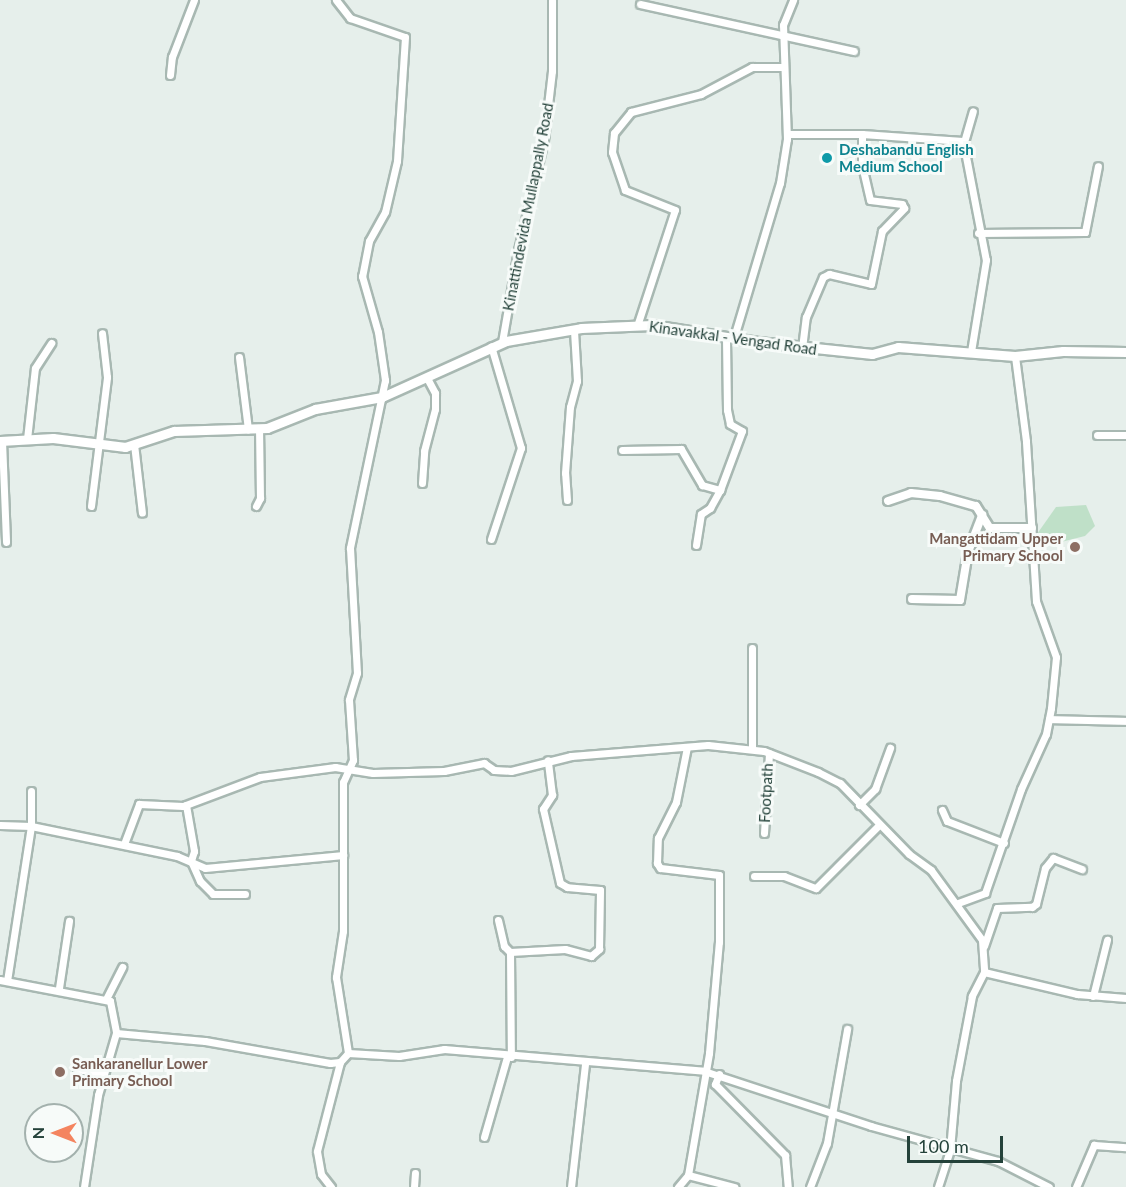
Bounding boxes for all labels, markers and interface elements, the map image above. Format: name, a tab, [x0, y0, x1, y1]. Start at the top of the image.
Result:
street label: Kinattindevida Mullappally Road	[499, 101, 557, 313]
place label: Deshabandu English Medium School	[839, 140, 974, 175]
marker: Deshabandu English Medium School	[820, 151, 834, 165]
street label: Kinavakkal - Vengad Road	[648, 317, 818, 359]
place label: Mangattidam Upper Primary School	[929, 529, 1063, 564]
marker: Mangattidam Upper Primary School	[1068, 540, 1082, 554]
street label: Footpath	[755, 763, 777, 823]
place label: Sankaranellur Lower Primary School	[72, 1054, 208, 1089]
marker: Sankaranellur Lower Primary School	[53, 1065, 67, 1079]
north arrow	[24, 1103, 84, 1163]
scale bar	[910, 1124, 1006, 1162]
text: N	[28, 1127, 47, 1139]
text: 100 m	[918, 1135, 969, 1157]

